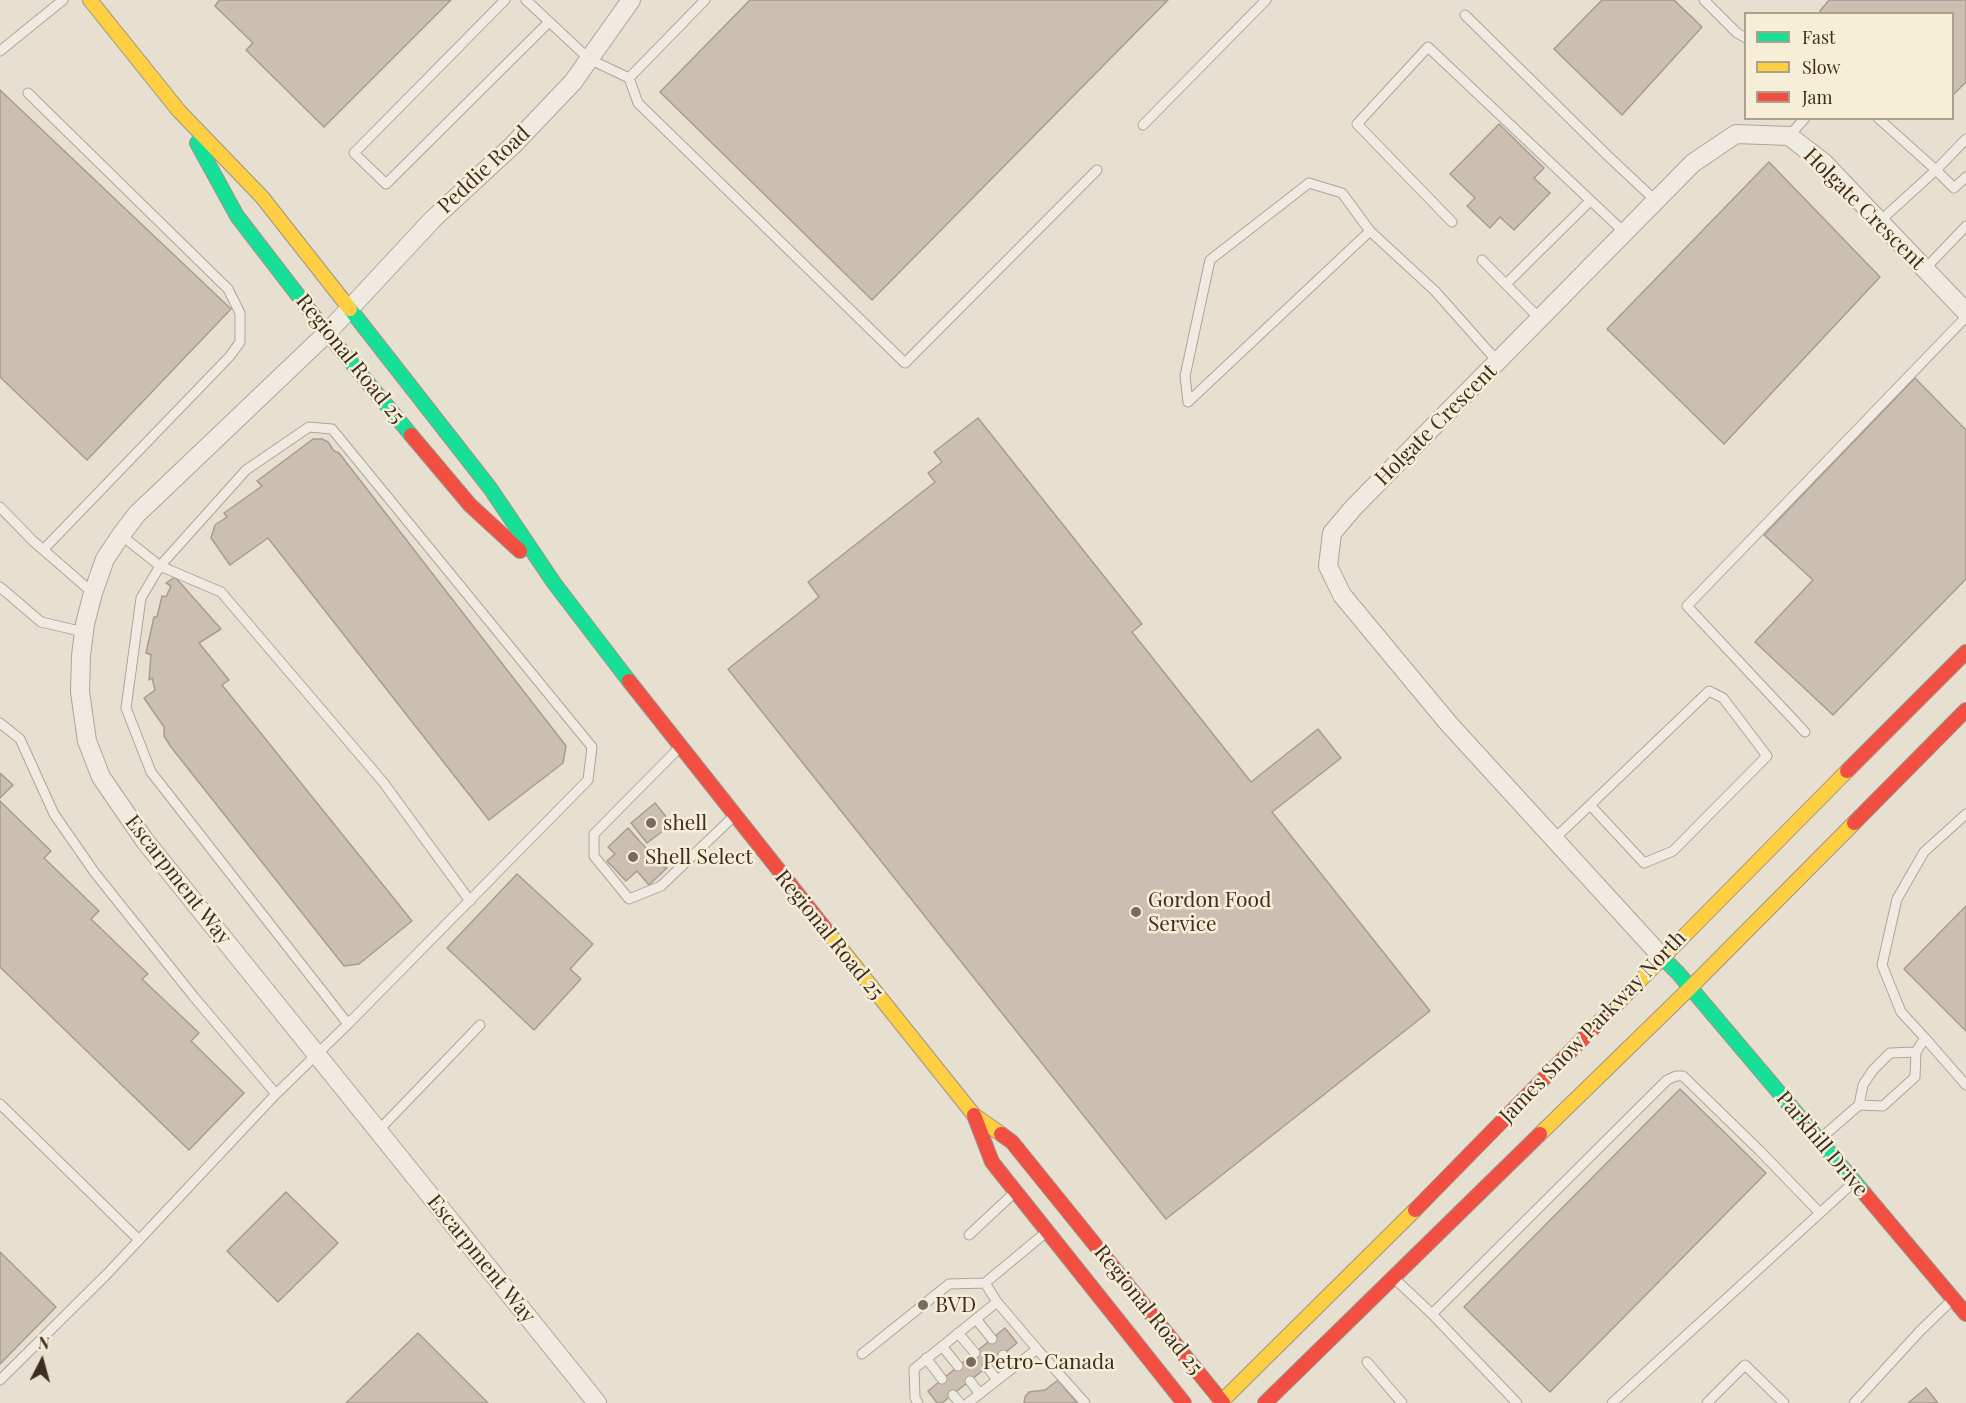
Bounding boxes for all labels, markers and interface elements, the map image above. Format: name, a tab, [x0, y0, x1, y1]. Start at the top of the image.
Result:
legend	[1744, 12, 1954, 120]
text: Fast	[1802, 25, 1835, 49]
text: Slow	[1802, 55, 1840, 79]
text: Jam	[1802, 85, 1832, 109]
street label: Peddie Road	[433, 121, 535, 219]
street label: Holgate Crescent	[1798, 143, 1930, 275]
street label: Regional Road 25	[290, 289, 410, 429]
street label: Holgate Crescent	[1370, 359, 1502, 491]
street label: Escarpment Way	[120, 810, 236, 950]
place label: shell	[663, 810, 707, 836]
marker: shell	[644, 816, 658, 830]
place label: Shell Select	[645, 844, 753, 870]
marker: Shell Select	[626, 850, 640, 864]
street label: Regional Road 25	[769, 865, 889, 1005]
place label: Gordon Food Service	[1148, 887, 1271, 937]
marker: Gordon Food Service	[1129, 905, 1143, 919]
street label: James Snow Parkway North	[1494, 926, 1692, 1128]
street label: Parkhill Drive	[1771, 1086, 1873, 1202]
street label: Escarpment Way	[422, 1190, 540, 1328]
street label: Regional Road 25	[1088, 1240, 1208, 1380]
place label: BVD	[935, 1292, 976, 1318]
marker: BVD	[916, 1298, 930, 1312]
north arrow	[12, 1331, 72, 1391]
text: N	[37, 1332, 51, 1354]
place label: Petro-Canada	[983, 1349, 1115, 1375]
marker: Petro-Canada	[964, 1355, 978, 1369]

